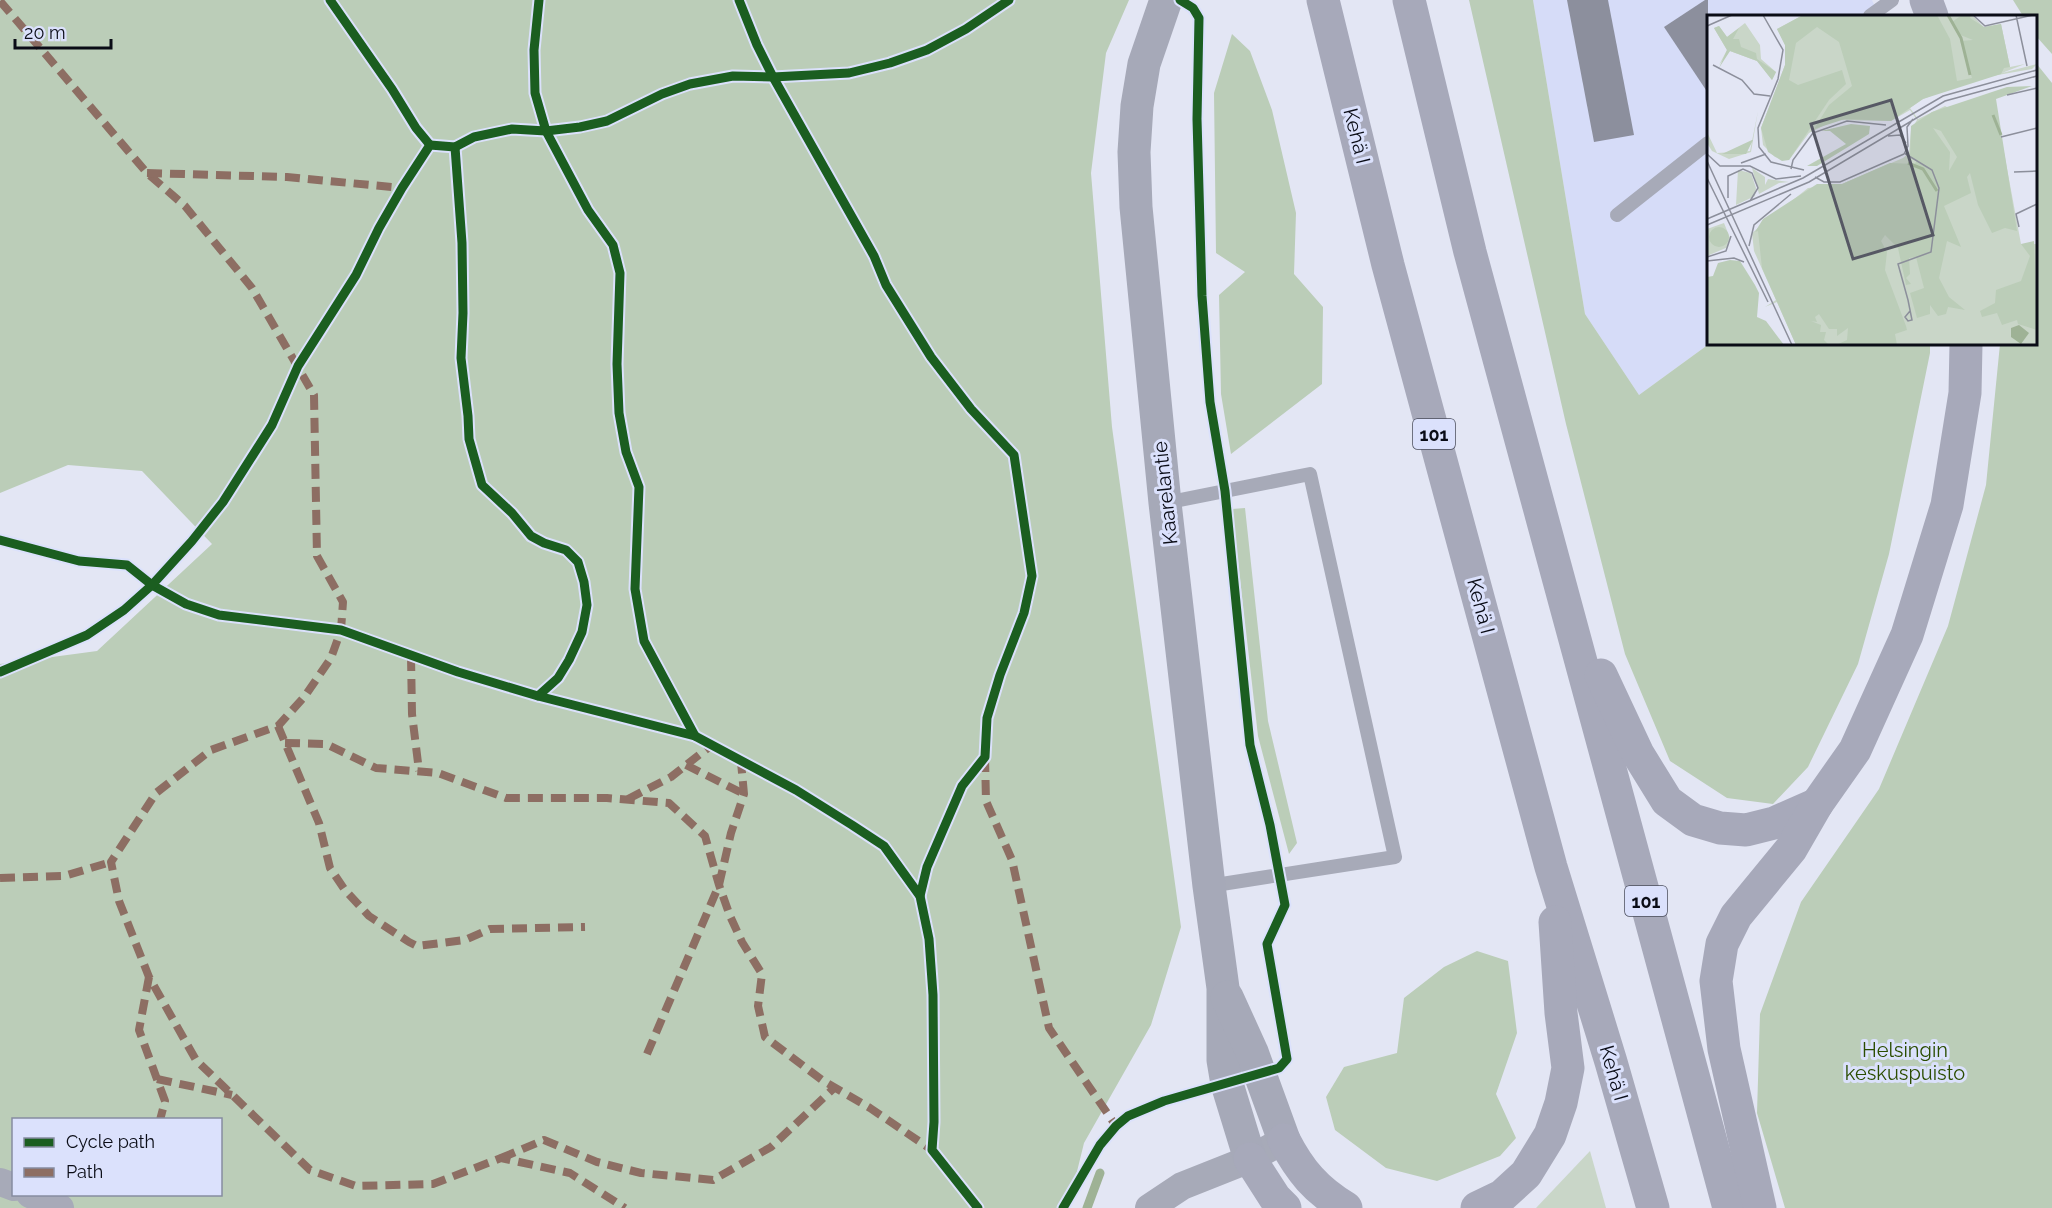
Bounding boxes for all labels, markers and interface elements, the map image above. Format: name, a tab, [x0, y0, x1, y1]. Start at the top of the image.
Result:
scale bar	[15, 12, 111, 50]
inset map	[1707, 15, 2037, 345]
text: 20 m	[24, 22, 66, 43]
street label: Kehä I	[1339, 106, 1375, 166]
road number: 101	[1413, 419, 1455, 449]
street label: Kaarelantie	[1148, 440, 1182, 546]
street label: Kehä I	[1462, 576, 1500, 636]
road number: 101	[1625, 886, 1667, 916]
park label: Helsingin keskuspuisto	[1845, 1038, 1965, 1085]
street label: Kehä I	[1595, 1042, 1633, 1104]
legend	[12, 1118, 222, 1196]
text: Cycle path	[66, 1131, 155, 1152]
text: Path	[66, 1161, 103, 1182]

